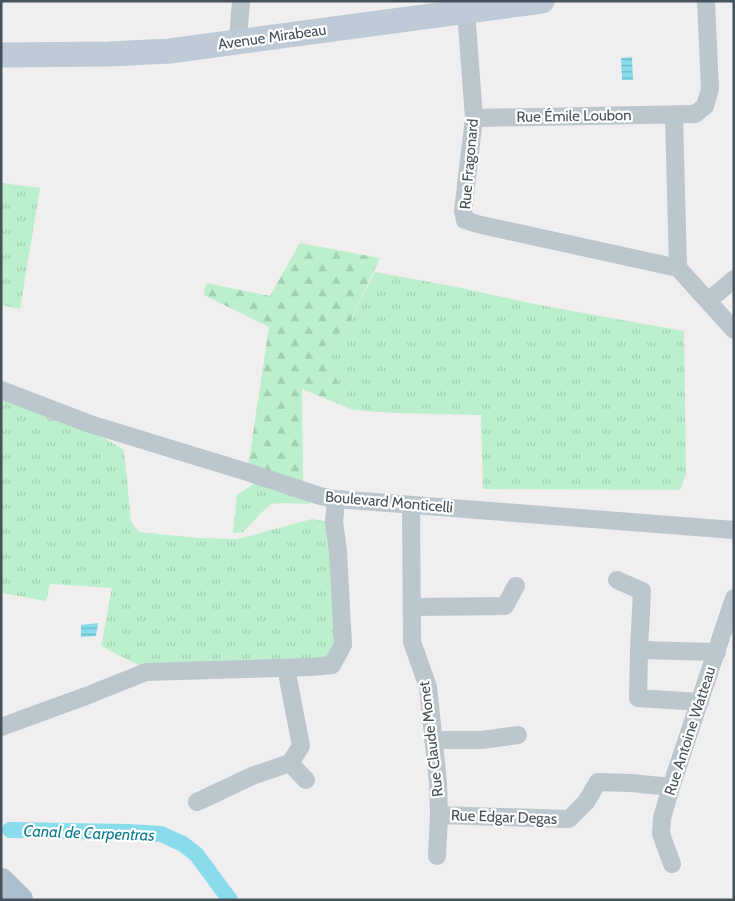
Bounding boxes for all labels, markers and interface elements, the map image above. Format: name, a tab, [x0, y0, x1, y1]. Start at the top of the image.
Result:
street label: Avenue Mirabeau	[217, 20, 327, 54]
street label: Rue Émile Loubon	[516, 105, 632, 126]
street label: Rue Fragonard	[456, 118, 482, 210]
street label: Boulevard Monticelli	[324, 487, 454, 517]
street label: Rue Antoine Watteau	[661, 664, 719, 798]
street label: Rue Claude Monet	[415, 680, 447, 798]
street label: Rue Edgar Degas	[451, 806, 557, 828]
water label: Canal de Carpentras	[23, 821, 155, 845]

